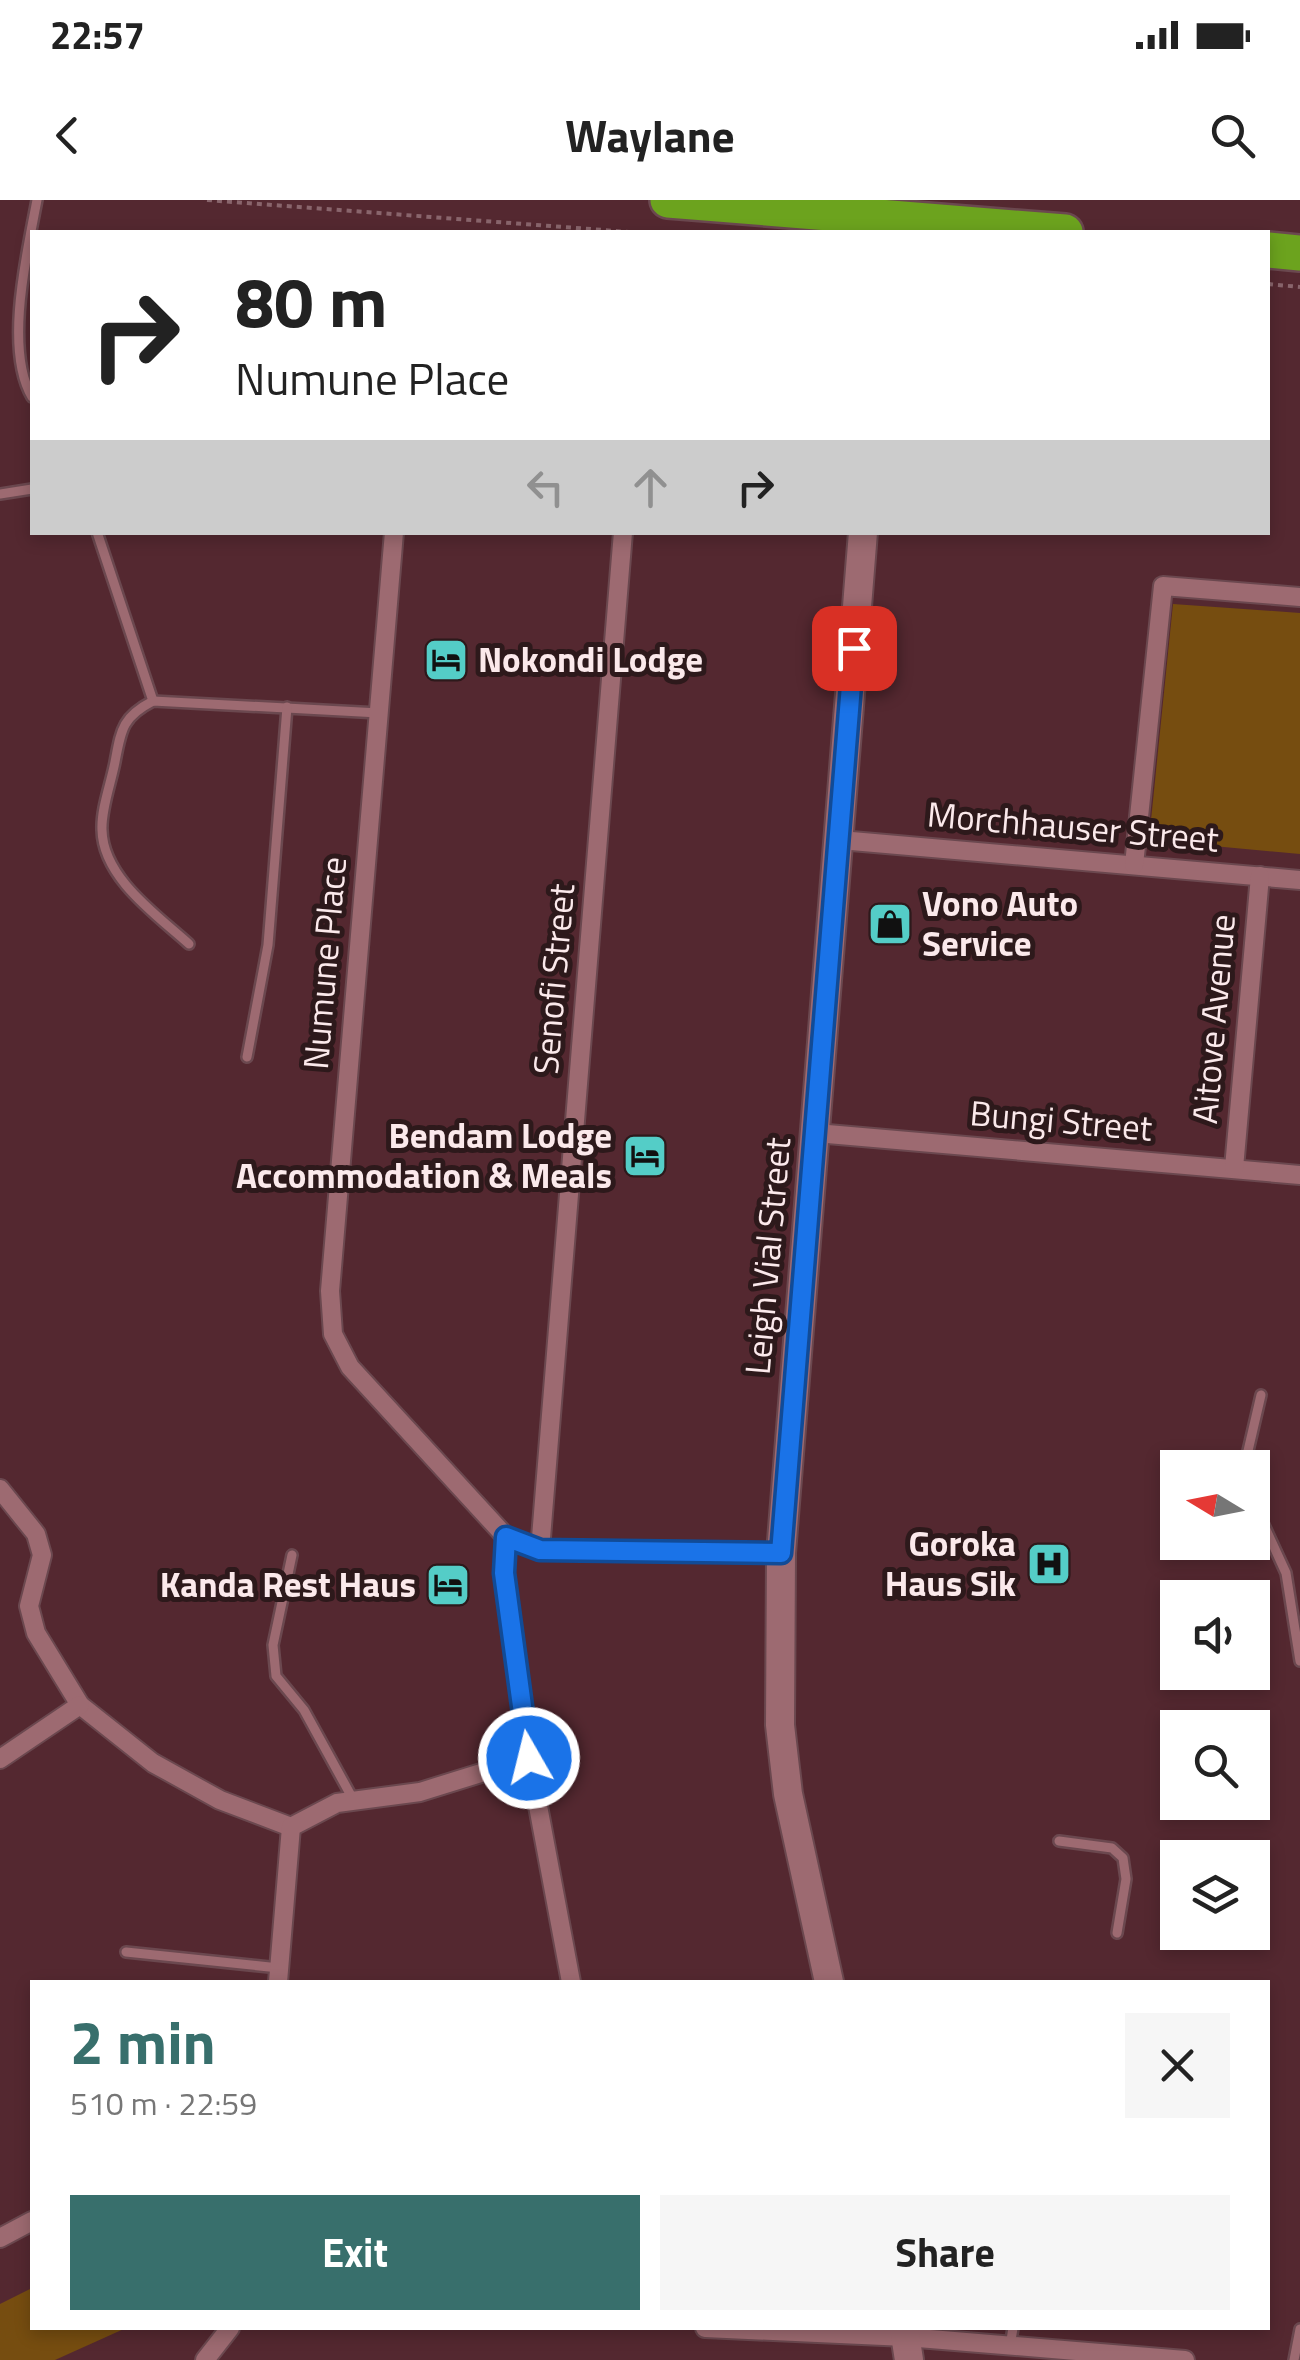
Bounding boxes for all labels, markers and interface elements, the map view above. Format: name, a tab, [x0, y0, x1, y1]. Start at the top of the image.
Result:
text: 22:57	[50, 6, 145, 64]
text: Waylane	[565, 101, 735, 169]
icon: back	[40, 108, 95, 163]
icon: search	[1205, 108, 1260, 163]
text: 80 m	[235, 248, 388, 354]
icon: right	[70, 270, 200, 400]
text: Numune Place	[235, 344, 509, 412]
icon: left	[518, 460, 573, 515]
icon: ahead	[623, 460, 678, 515]
icon: right	[728, 460, 783, 515]
pin	[812, 606, 897, 691]
icon: arrive	[827, 621, 882, 676]
place label: Nokondi Lodge	[478, 632, 703, 686]
hotel icon: Nokondi Lodge	[423, 637, 469, 683]
street label: Morchhauser Street	[925, 786, 1221, 866]
street label: Numune Place	[288, 854, 360, 1072]
place label: Vono Auto Service	[922, 876, 1078, 970]
street label: Senofi Street	[518, 881, 588, 1076]
shop icon: Vono Auto Service	[867, 901, 913, 947]
street label: Aitove Avenue	[1177, 912, 1249, 1126]
street label: Bungi Street	[968, 1085, 1154, 1155]
place label: Bendam Lodge Accommodation & Meals	[236, 1108, 612, 1202]
hotel icon: Bendam Lodge Accommodation & Meals	[622, 1133, 668, 1179]
street label: Leigh Vial Street	[730, 1135, 804, 1377]
north arrow	[1160, 1450, 1270, 1560]
map controls	[1160, 1450, 1270, 1950]
place label: Goroka Haus Sik	[885, 1516, 1016, 1610]
hospital icon: Goroka Haus Sik	[1026, 1541, 1072, 1587]
place label: Kanda Rest Haus	[160, 1557, 416, 1611]
hotel icon: Kanda Rest Haus	[425, 1562, 471, 1608]
button: sound	[1160, 1580, 1270, 1690]
position arrow	[477, 1706, 581, 1810]
button: search	[1160, 1710, 1270, 1820]
button: layers	[1160, 1840, 1270, 1950]
text: 2 min	[70, 1996, 216, 2087]
button: close	[1125, 2013, 1230, 2118]
text: 510 m · 22:59	[70, 2079, 257, 2127]
button: Exit	[70, 2195, 640, 2310]
button: Share	[660, 2195, 1230, 2310]

